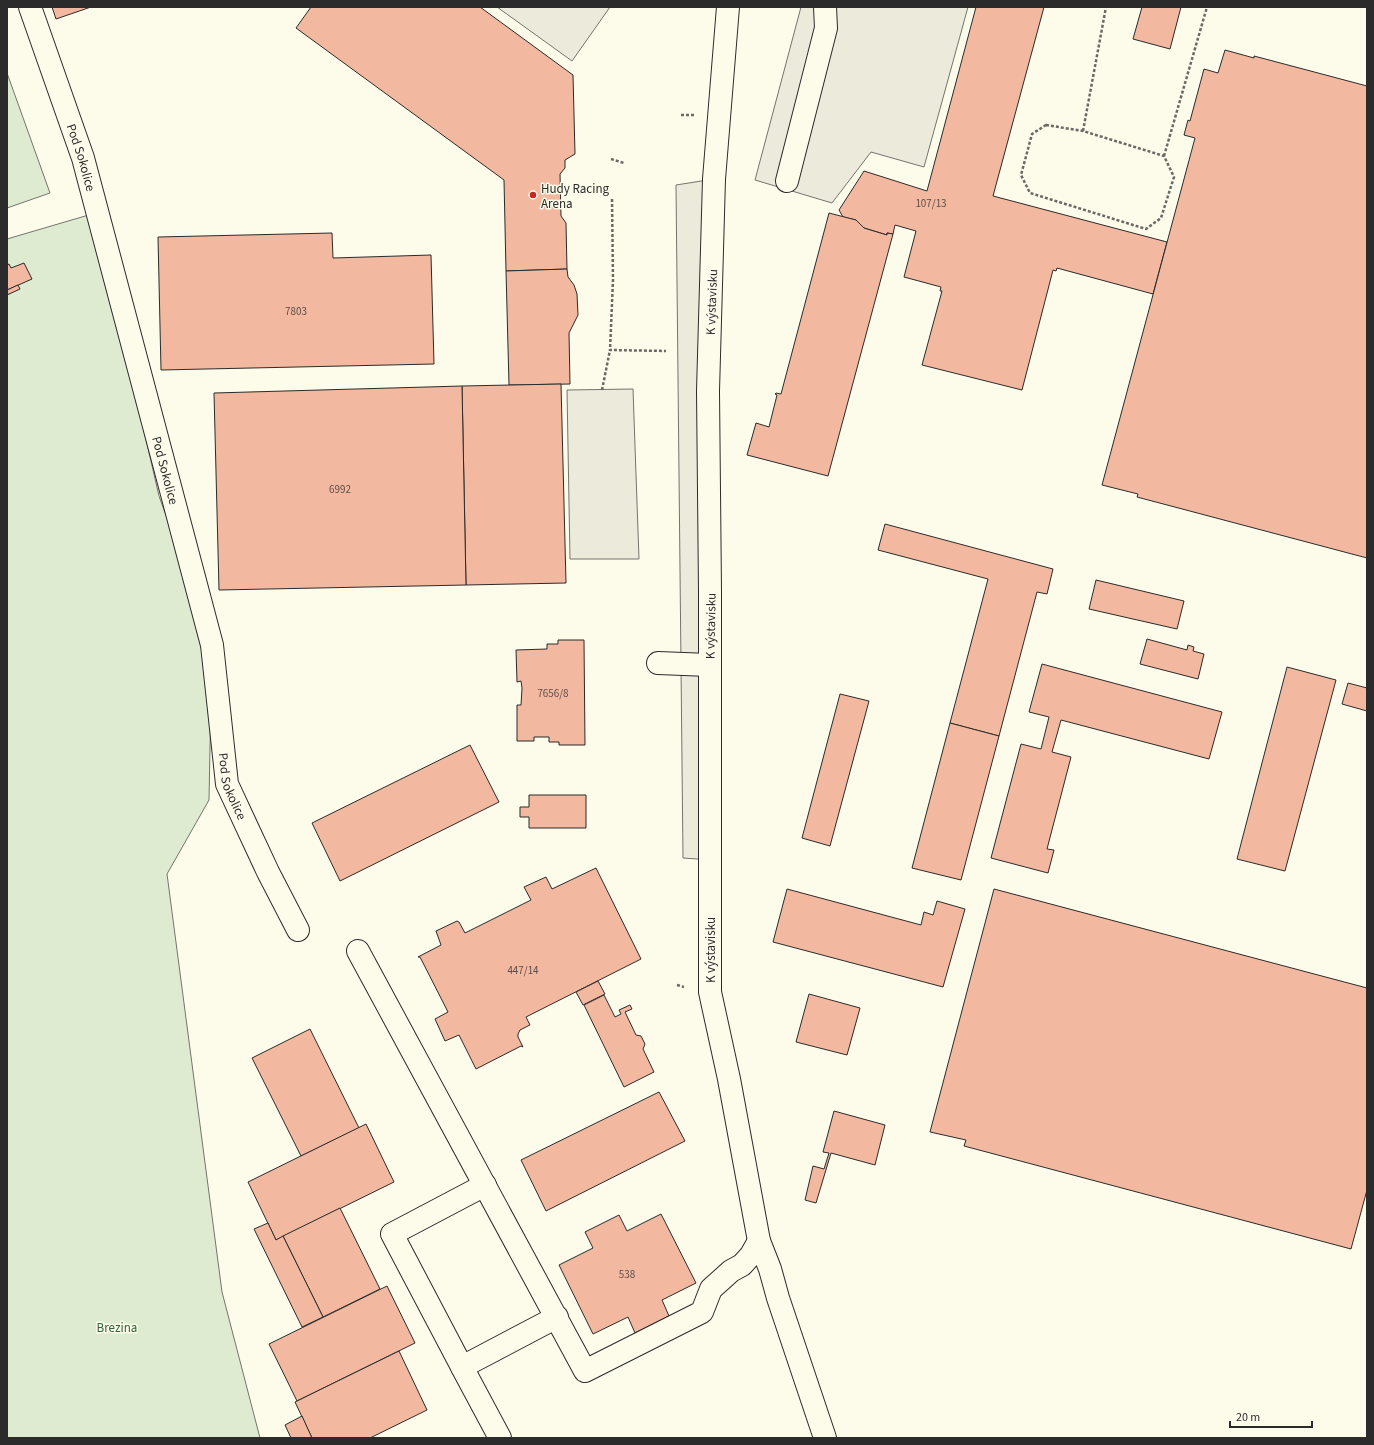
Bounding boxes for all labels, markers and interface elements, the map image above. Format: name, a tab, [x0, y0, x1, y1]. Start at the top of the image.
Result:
street label: Pod Sokolice	[62, 121, 99, 193]
place label: Hudy Racing Arena	[541, 180, 610, 213]
marker: Hudy Racing Arena	[528, 190, 538, 200]
house number: 107/13	[915, 196, 947, 211]
street label: K výstavisku	[702, 269, 722, 335]
house number: 7803	[285, 304, 307, 319]
street label: Pod Sokolice	[147, 434, 182, 507]
house number: 6992	[329, 482, 351, 497]
street label: K výstavisku	[701, 593, 721, 659]
house number: 7656/8	[537, 686, 569, 701]
street label: Pod Sokolice	[214, 752, 250, 823]
street label: K výstavisku	[702, 917, 720, 983]
house number: 447/14	[507, 963, 539, 978]
house number: 538	[619, 1267, 636, 1282]
park label: Brezina	[97, 1319, 137, 1337]
scale bar	[1230, 1403, 1312, 1429]
text: 20 m	[1236, 1409, 1260, 1426]

